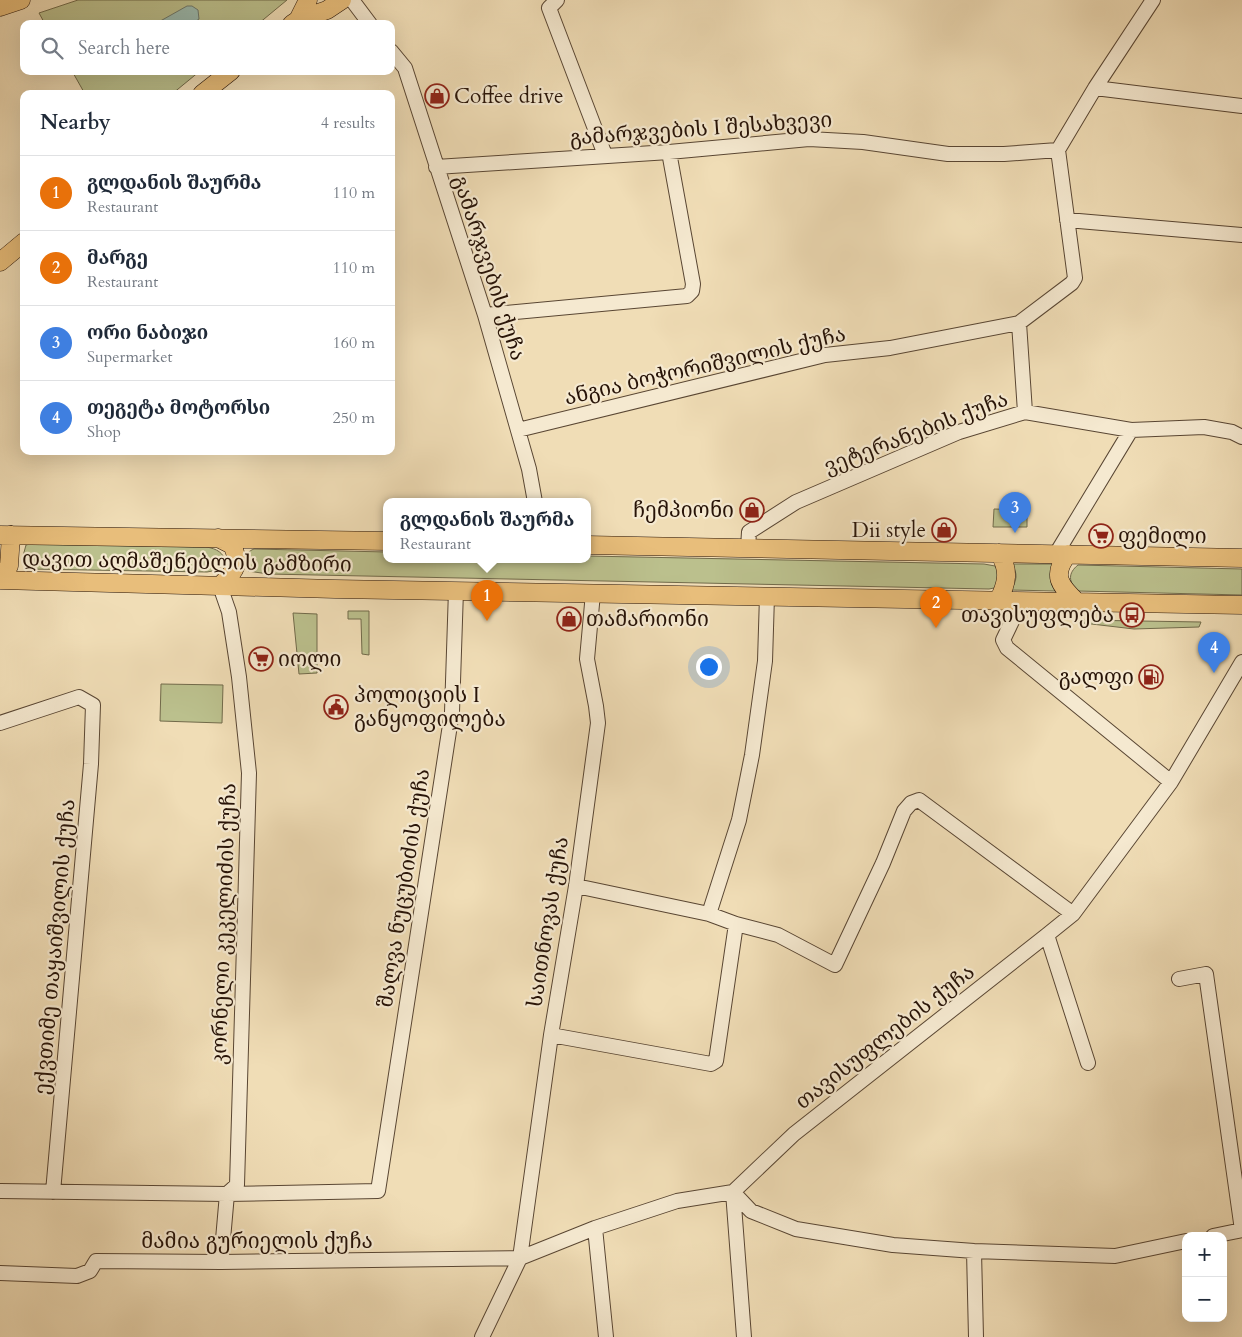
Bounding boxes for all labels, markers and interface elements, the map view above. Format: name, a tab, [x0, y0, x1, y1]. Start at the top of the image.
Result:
search box	[20, 20, 395, 75]
icon: search	[38, 34, 66, 62]
text: Search here	[78, 35, 170, 61]
place label: Coffee drive	[454, 82, 564, 111]
shop icon: Coffee drive	[424, 83, 450, 109]
street label: გამარჯვების I შესახვევი	[569, 105, 833, 153]
text: Nearby	[40, 108, 111, 137]
text: 4 results	[321, 112, 375, 134]
text: გლდანის შაურმა	[87, 170, 261, 196]
street label: გამარჯვების ქუჩა	[445, 172, 533, 364]
text: 1	[52, 182, 60, 204]
text: 110 m	[333, 182, 375, 204]
text: Restaurant	[87, 196, 158, 218]
text: მარგე	[87, 245, 148, 271]
text: 2	[52, 257, 60, 279]
text: 110 m	[333, 257, 375, 279]
text: Restaurant	[87, 271, 158, 293]
street label: ანგია ბოჭორიშვილის ქუჩა	[561, 319, 849, 413]
text: ორი ნაბიჯი	[87, 320, 208, 346]
text: 3	[52, 332, 60, 354]
text: 160 m	[333, 332, 375, 354]
text: Supermarket	[87, 346, 173, 368]
street label: ვეტერანების ქუჩა	[820, 385, 1012, 481]
text: თეგეტა მოტორსი	[87, 395, 270, 421]
text: 4	[52, 407, 60, 429]
text: 250 m	[333, 407, 375, 429]
text: Shop	[87, 421, 121, 443]
pin: 3	[999, 492, 1031, 533]
place label: ჩემპიონი	[633, 496, 734, 525]
shop icon: ჩემპიონი	[739, 497, 765, 523]
popup	[383, 498, 591, 563]
text: გლდანის შაურმა	[400, 507, 574, 533]
place label: Dii style	[852, 516, 926, 545]
shop icon: Dii style	[931, 517, 957, 543]
place label: ფემილი	[1118, 522, 1207, 551]
supermarket icon: ფემილი	[1088, 523, 1114, 549]
text: Restaurant	[400, 533, 471, 555]
street label: დავით აღმაშენებლის გამზირი	[22, 545, 352, 579]
pin: 1	[471, 580, 503, 621]
pin: 2	[920, 587, 952, 628]
place label: თავისუფლება	[961, 601, 1114, 630]
bus stop icon: თავისუფლება	[1119, 602, 1145, 628]
place label: თამარიონი	[586, 605, 709, 634]
shop icon: თამარიონი	[556, 606, 582, 632]
pin: 4	[1198, 632, 1230, 673]
place label: იოლი	[278, 645, 341, 674]
supermarket icon: იოლი	[248, 646, 274, 672]
your location	[696, 654, 722, 680]
place label: გალფი	[1059, 663, 1134, 692]
fuel station icon: გალფი	[1138, 664, 1164, 690]
place label: პოლიციის I განყოფილება	[354, 681, 506, 734]
public building icon: პოლიციის I განყოფილება	[323, 694, 349, 720]
street label: შალვა ნუცუბიძის ქუჩა	[371, 767, 437, 1009]
street label: კორნელი კეკელიძის ქუჩა	[205, 783, 243, 1065]
street label: ექვთიმე თაყაიშვილის ქუჩა	[28, 798, 82, 1096]
street label: საითნოვას ქუჩა	[520, 835, 576, 1009]
street label: თავისუფლების ქუჩა	[789, 958, 981, 1116]
street label: მამია გურიელის ქუჩა	[141, 1227, 373, 1256]
map controls	[1182, 1232, 1227, 1322]
button: +	[1182, 1232, 1227, 1277]
button: −	[1182, 1277, 1227, 1322]

